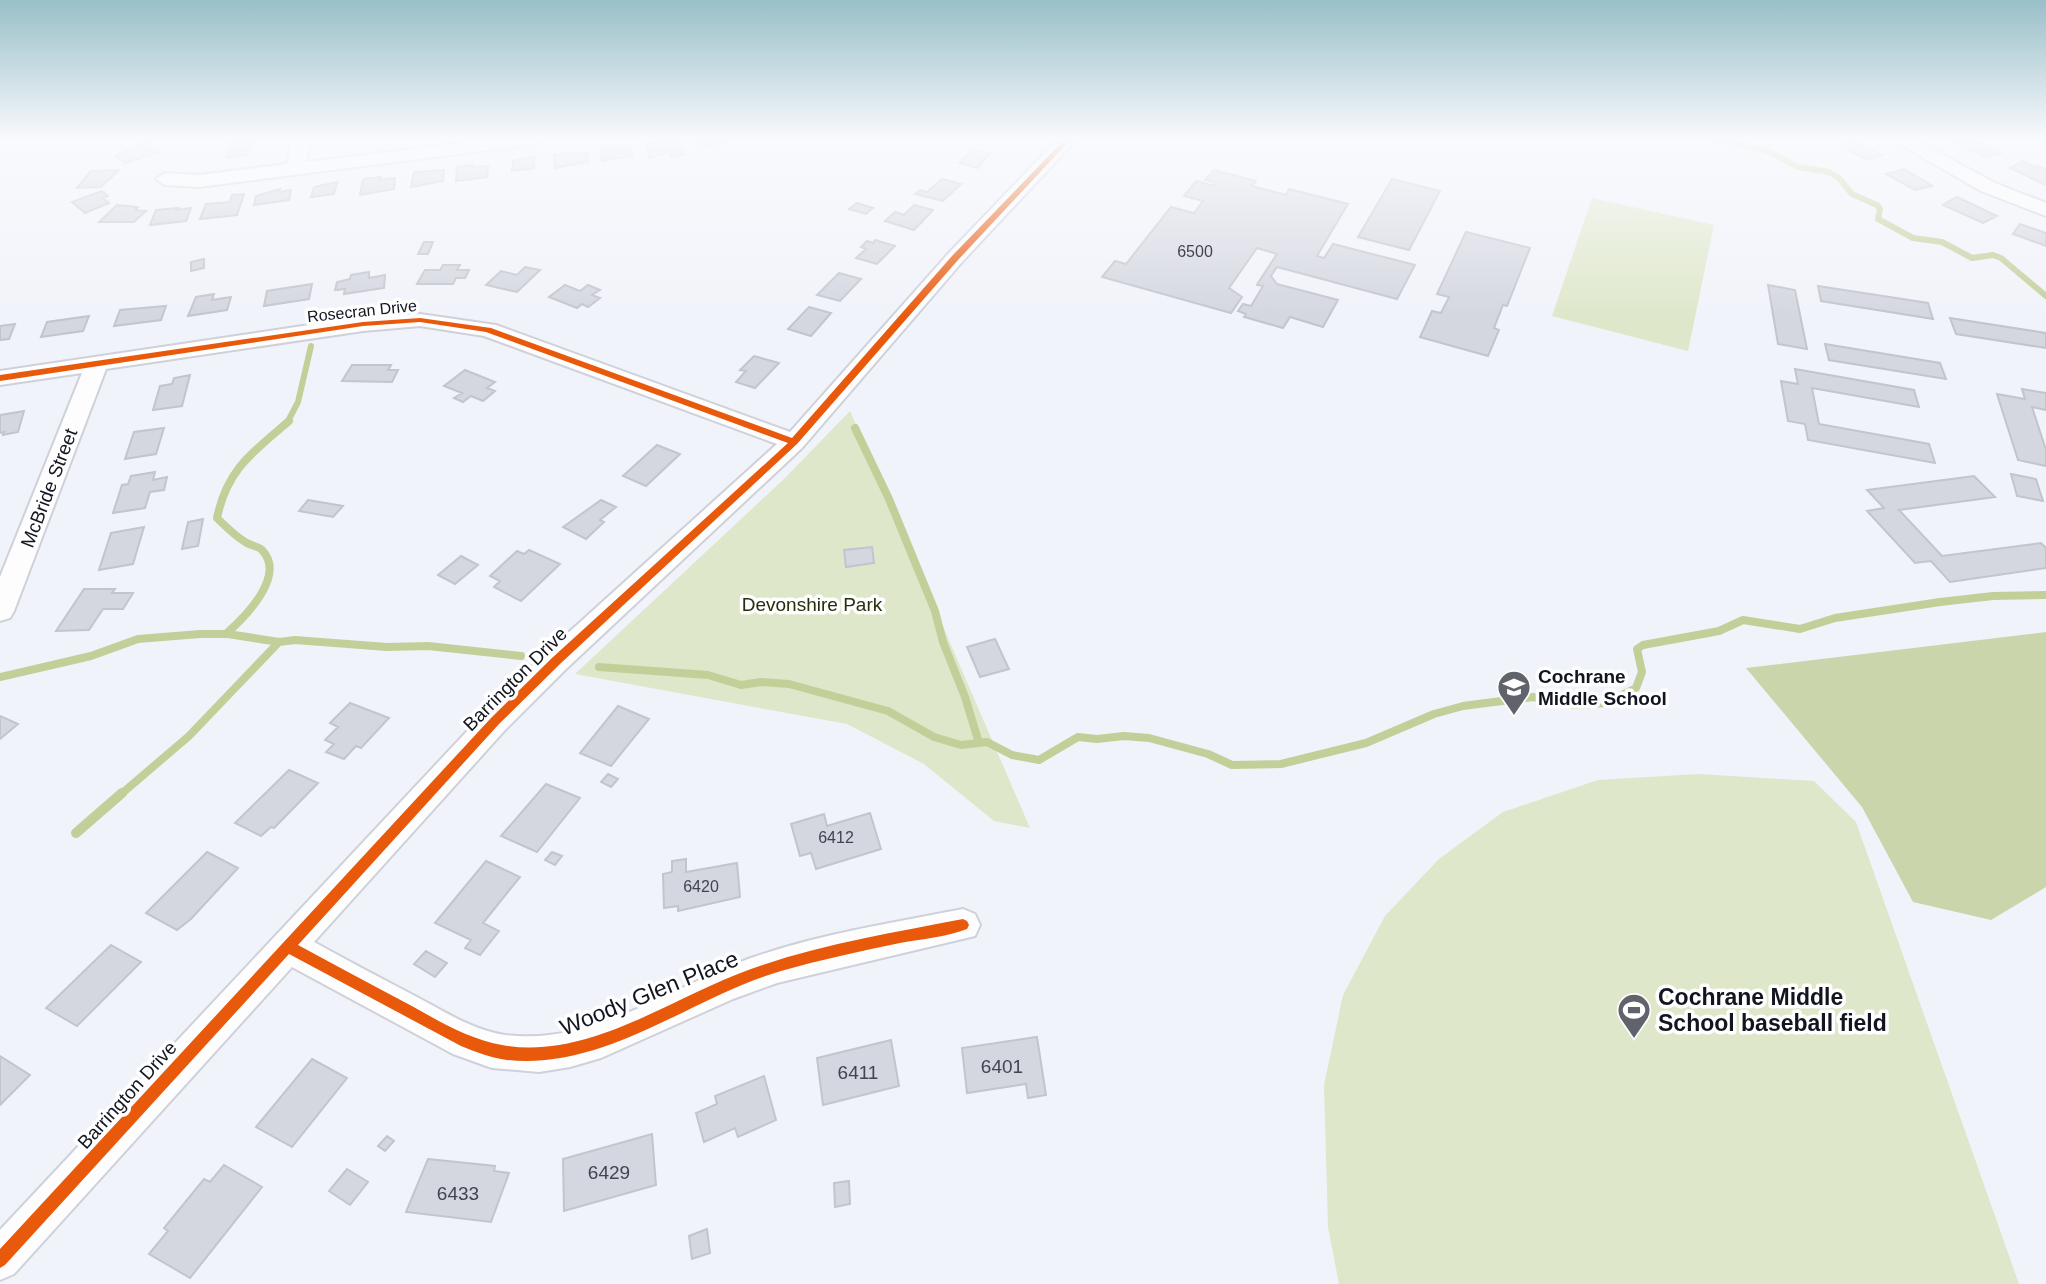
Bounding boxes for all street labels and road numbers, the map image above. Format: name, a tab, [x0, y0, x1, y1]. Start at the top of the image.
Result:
street label: Rosecran Drive	[306, 297, 418, 325]
street label: McBride Street	[17, 425, 82, 550]
street label: Barrington Drive	[459, 623, 571, 735]
street label: Woody Glen Place	[556, 945, 742, 1041]
street label: Barrington Drive	[73, 1037, 181, 1153]

